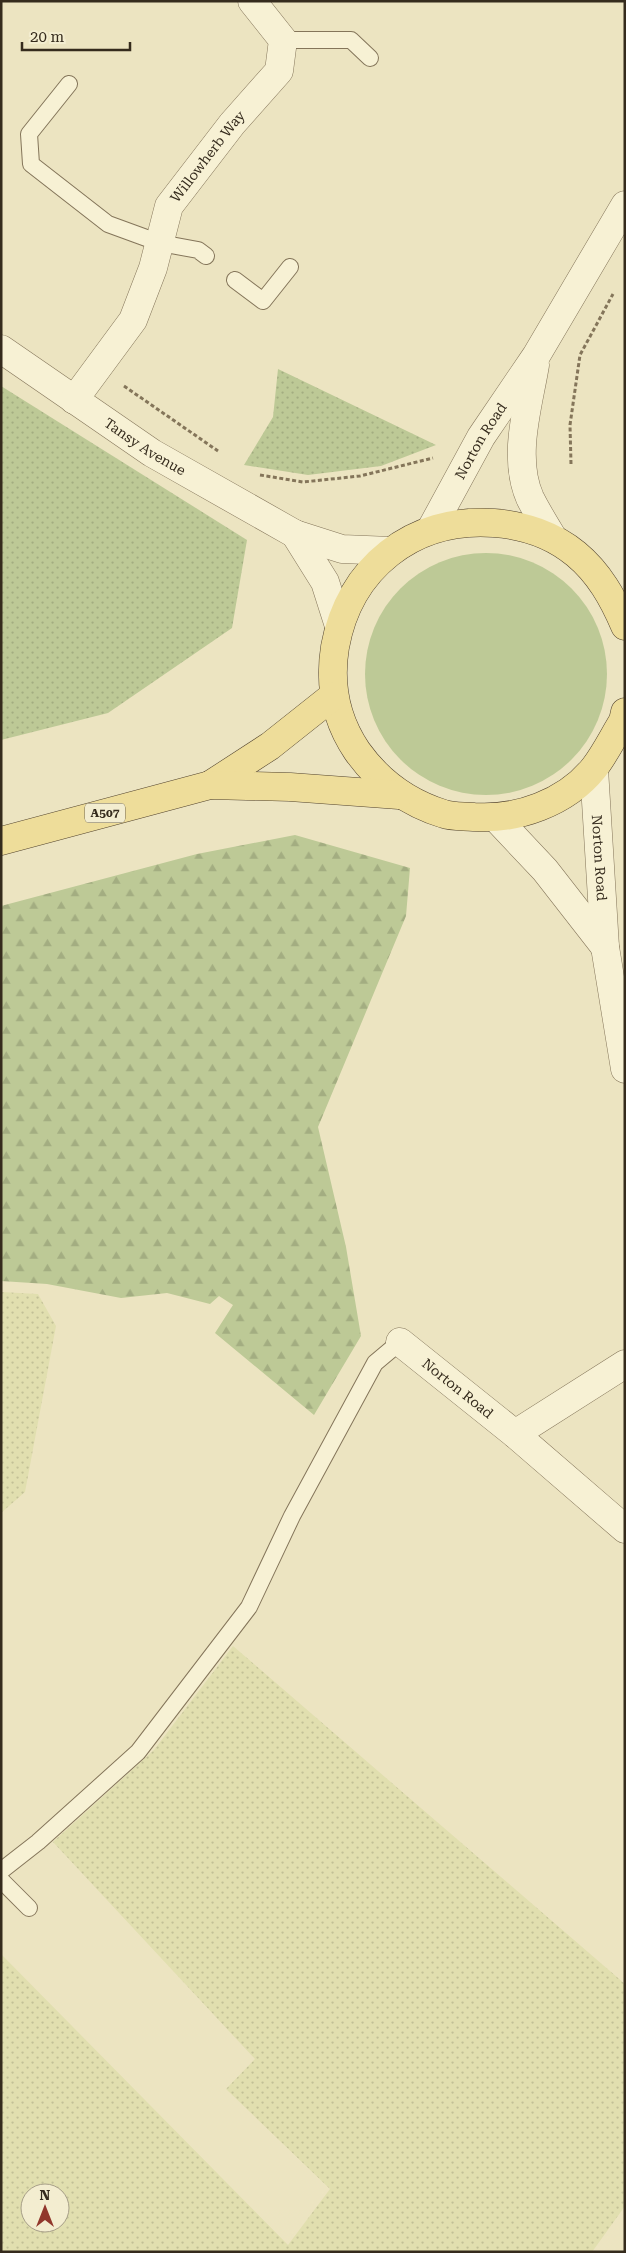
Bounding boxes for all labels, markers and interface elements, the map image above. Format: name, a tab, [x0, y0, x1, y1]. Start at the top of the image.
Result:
scale bar	[22, 20, 130, 52]
text: 20 m	[30, 28, 65, 46]
street label: Willowherb Way	[167, 107, 249, 205]
street label: Norton Road	[452, 400, 510, 482]
street label: Tansy Avenue	[101, 415, 189, 479]
road number: A507	[85, 804, 125, 822]
street label: Norton Road	[589, 814, 610, 901]
street label: Norton Road	[419, 1355, 497, 1421]
north arrow	[20, 2183, 70, 2233]
text: N	[40, 2187, 51, 2203]

